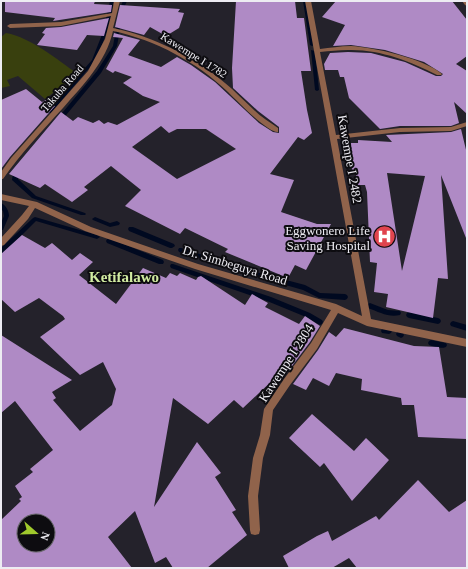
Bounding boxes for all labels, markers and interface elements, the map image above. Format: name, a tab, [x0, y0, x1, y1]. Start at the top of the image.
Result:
street label: Kawempe I 1782	[159, 30, 229, 80]
street label: Takuba Road	[38, 62, 86, 114]
street label: Kawempe I 2482	[335, 114, 365, 204]
place label: Eggwonero Life Saving Hospital	[285, 223, 370, 253]
hospital icon: Eggwonero Life Saving Hospital	[372, 224, 398, 250]
street label: Dr. Simbeguya Road	[181, 242, 290, 288]
district label: Ketifalawo	[89, 269, 159, 285]
street label: Kawempe I 2804	[255, 321, 317, 405]
north arrow	[16, 513, 56, 553]
text: N	[38, 531, 52, 542]

